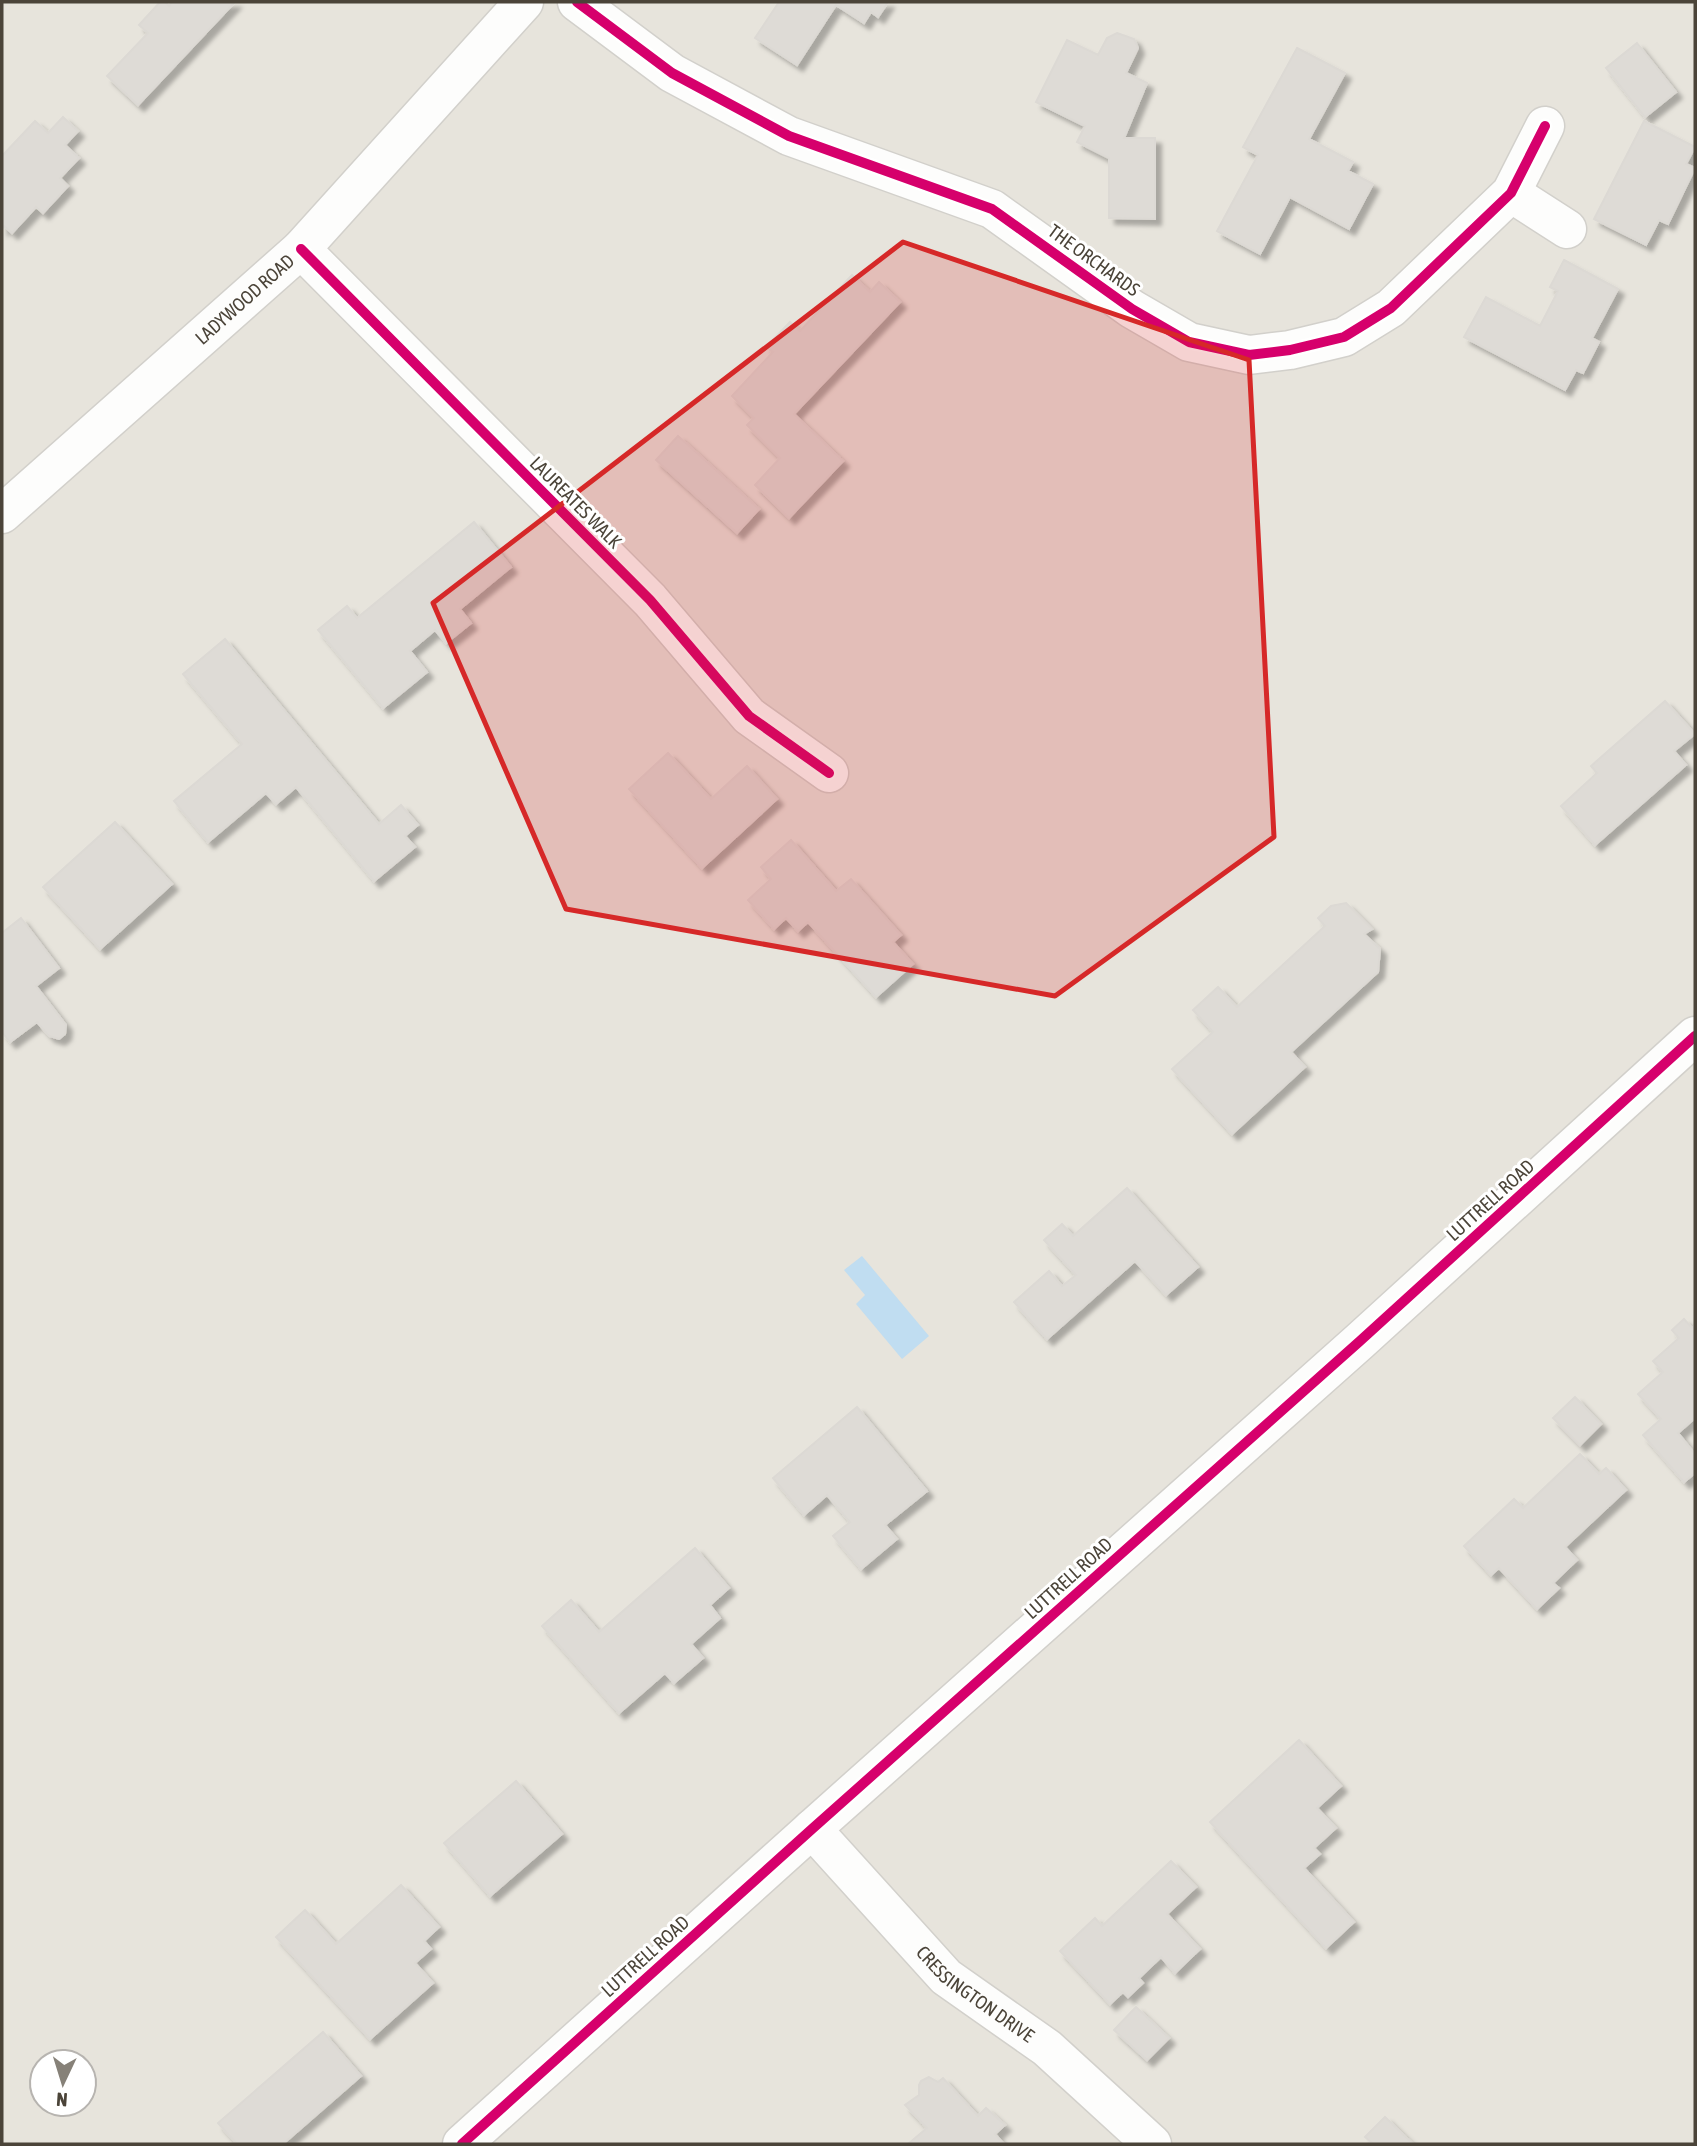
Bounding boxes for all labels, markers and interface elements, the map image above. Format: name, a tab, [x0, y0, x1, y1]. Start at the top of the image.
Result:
street label: THE ORCHARDS	[1044, 220, 1144, 301]
street label: LADYWOOD ROAD	[191, 250, 298, 349]
street label: LAUREATES WALK	[526, 452, 627, 553]
street label: LUTTRELL ROAD	[1442, 1155, 1538, 1245]
street label: LUTTRELL ROAD	[1020, 1533, 1116, 1623]
street label: LUTTRELL ROAD	[597, 1911, 693, 2001]
street label: CRESSINGTON DRIVE	[912, 1941, 1038, 2046]
north arrow	[28, 2048, 98, 2118]
text: N	[55, 2089, 68, 2111]

